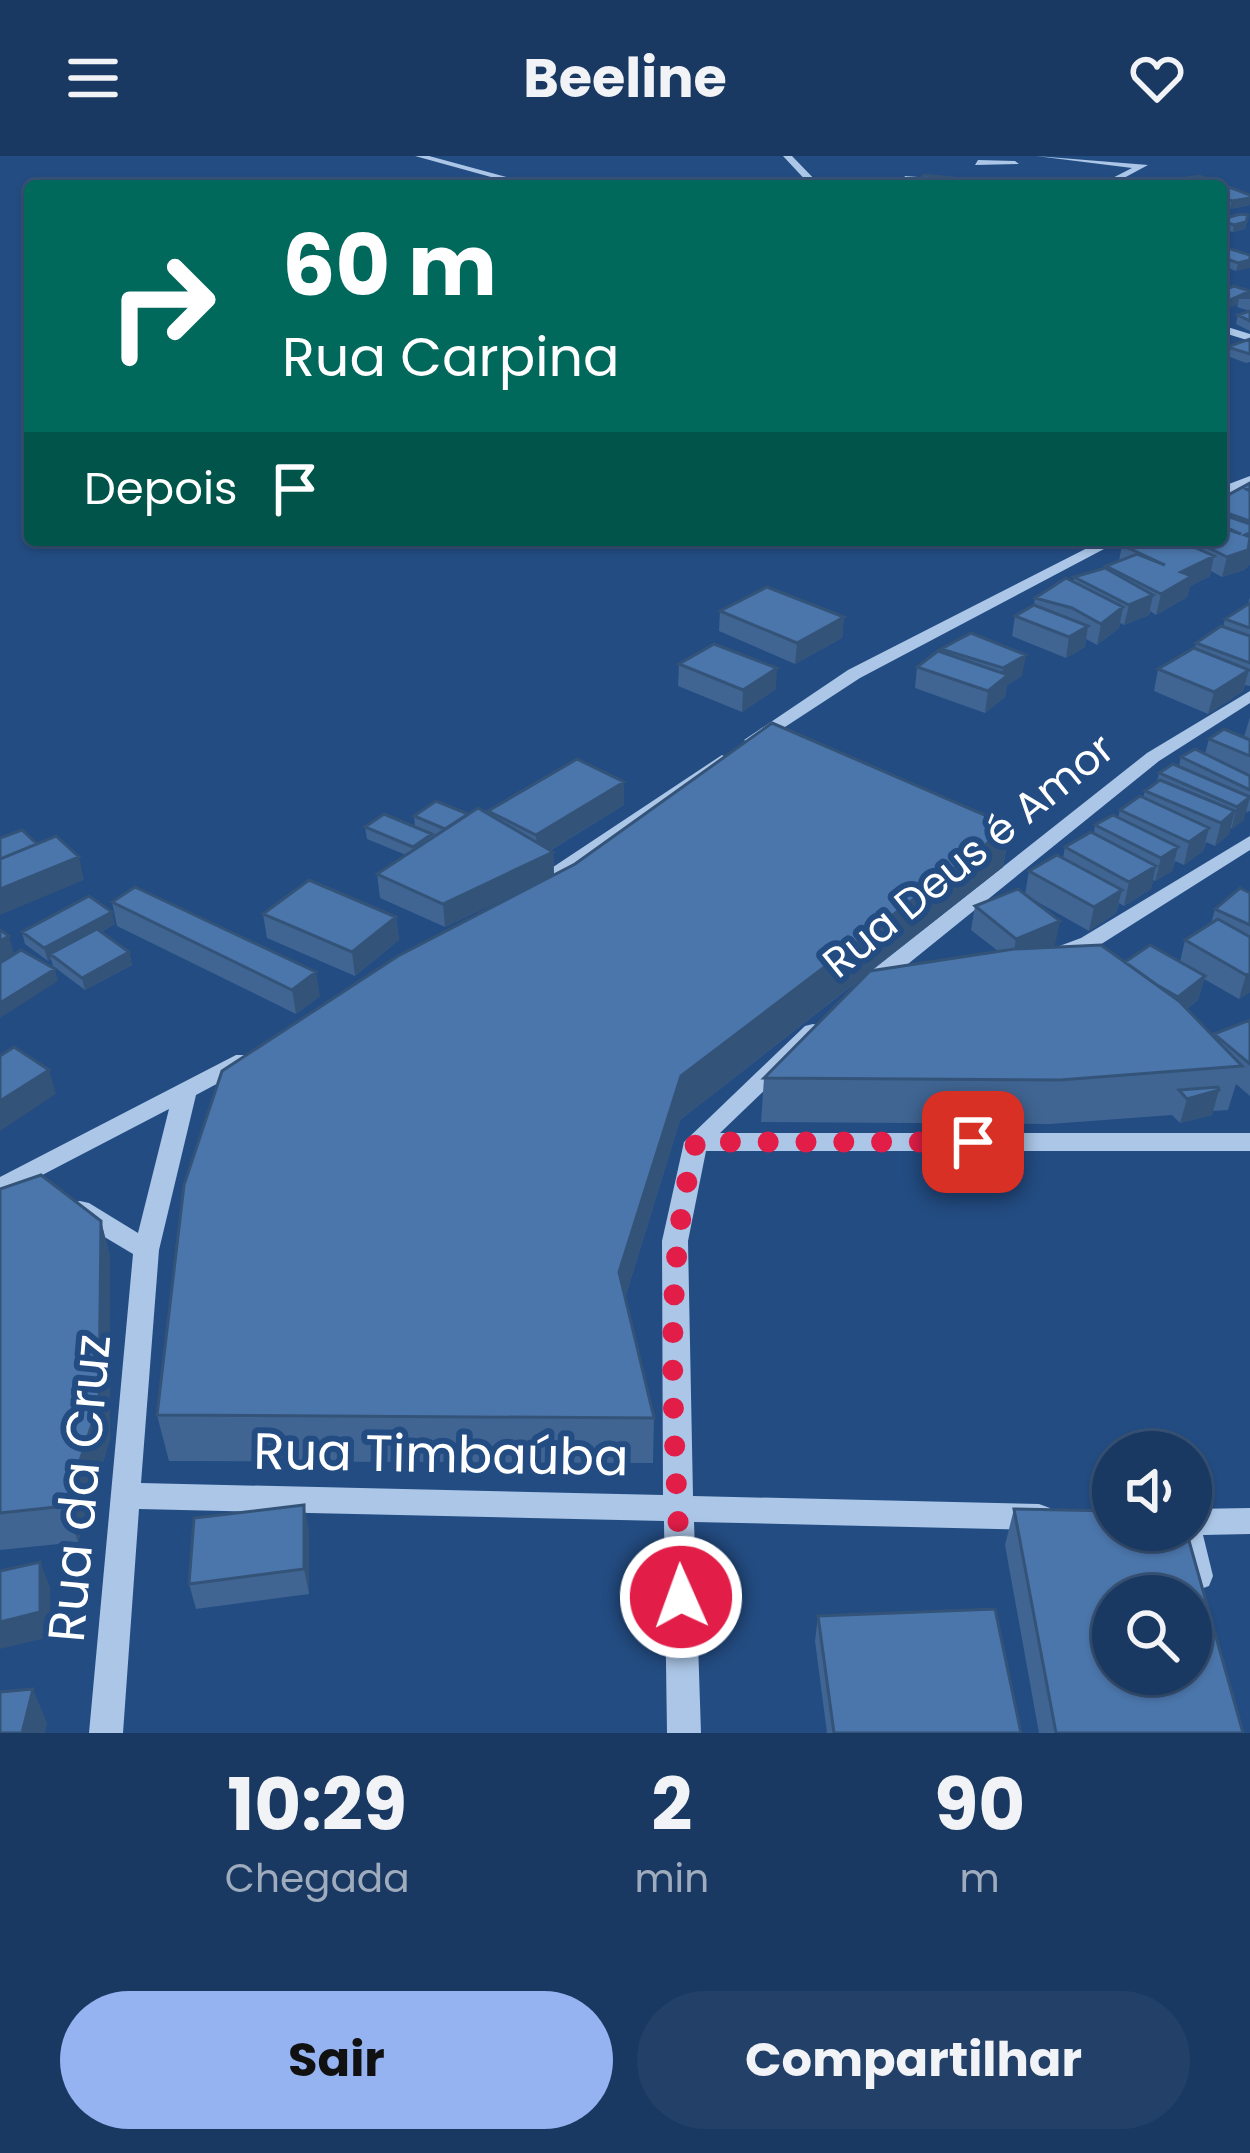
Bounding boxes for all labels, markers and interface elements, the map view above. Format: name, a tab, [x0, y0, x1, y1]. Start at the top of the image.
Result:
text: Beeline	[523, 40, 727, 116]
icon: menu	[60, 45, 126, 111]
icon: heart	[1124, 45, 1190, 111]
text: 60 m	[282, 207, 497, 324]
icon: right	[84, 228, 240, 384]
text: Rua Carpina	[282, 319, 620, 395]
icon: arrive	[262, 456, 328, 522]
text: Depois	[84, 457, 238, 520]
street label: Rua Deus é Amor	[810, 719, 1126, 991]
pin	[922, 1091, 1024, 1193]
icon: arrive	[940, 1109, 1006, 1175]
street label: Rua da Cruz	[30, 1331, 128, 1645]
street label: Rua Timbaúba	[253, 1415, 629, 1493]
map controls	[1092, 1431, 1212, 1695]
button: sound	[1092, 1431, 1212, 1551]
position arrow	[618, 1534, 744, 1660]
button: search	[1092, 1575, 1212, 1695]
text: 10:29	[227, 1754, 407, 1855]
text: 2	[651, 1754, 692, 1855]
text: 90	[934, 1754, 1025, 1855]
text: Chegada	[225, 1851, 410, 1906]
text: min	[634, 1851, 709, 1906]
text: m	[959, 1851, 1000, 1906]
button: Sair	[60, 1991, 613, 2129]
button: Compartilhar	[637, 1991, 1190, 2129]

